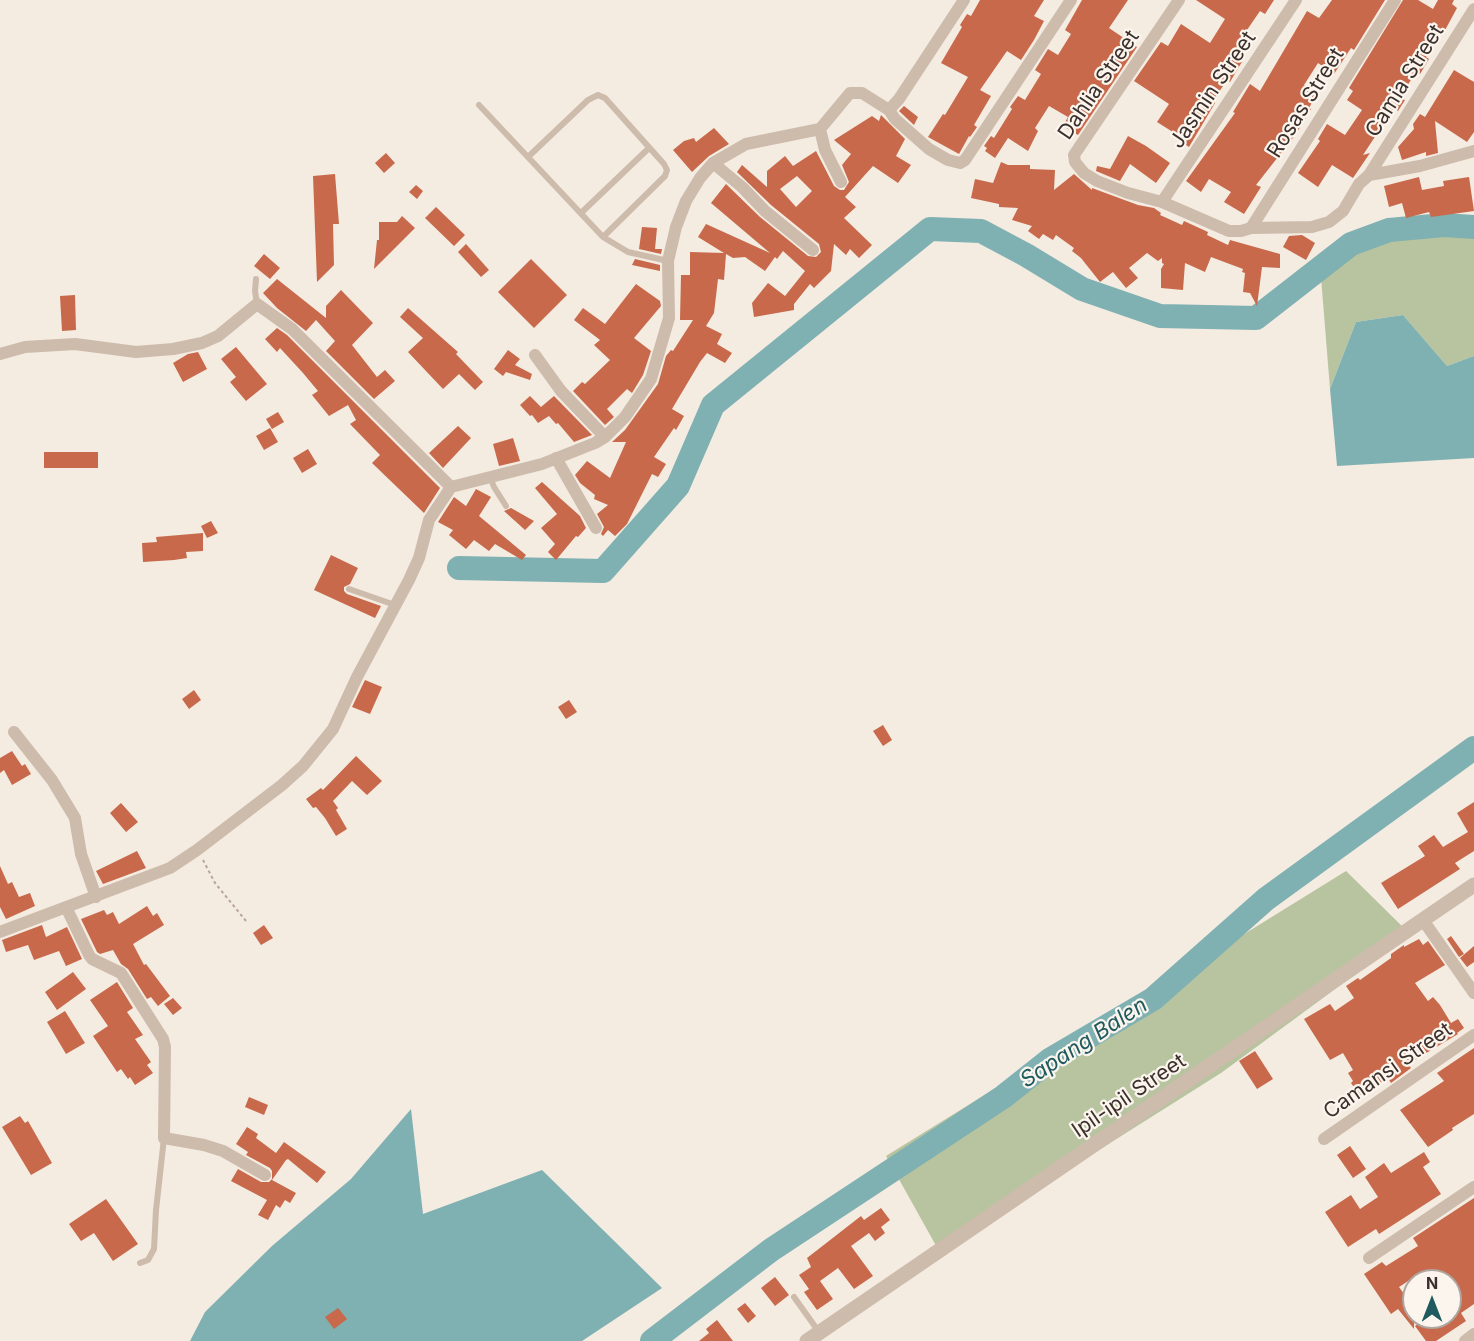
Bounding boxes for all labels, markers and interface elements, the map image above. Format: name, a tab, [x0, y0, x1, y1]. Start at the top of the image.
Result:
street label: Camia Street	[1361, 20, 1449, 142]
street label: Dahlia Street	[1053, 26, 1145, 144]
street label: Jasmin Street	[1165, 27, 1261, 153]
street label: Rosas Street	[1262, 43, 1350, 163]
water label: Sapang Balen	[1016, 992, 1152, 1094]
street label: Camansi Street	[1319, 1017, 1457, 1125]
street label: Ipil-ipil Street	[1067, 1049, 1191, 1143]
north arrow	[1402, 1269, 1462, 1329]
text: N	[1426, 1273, 1438, 1293]

